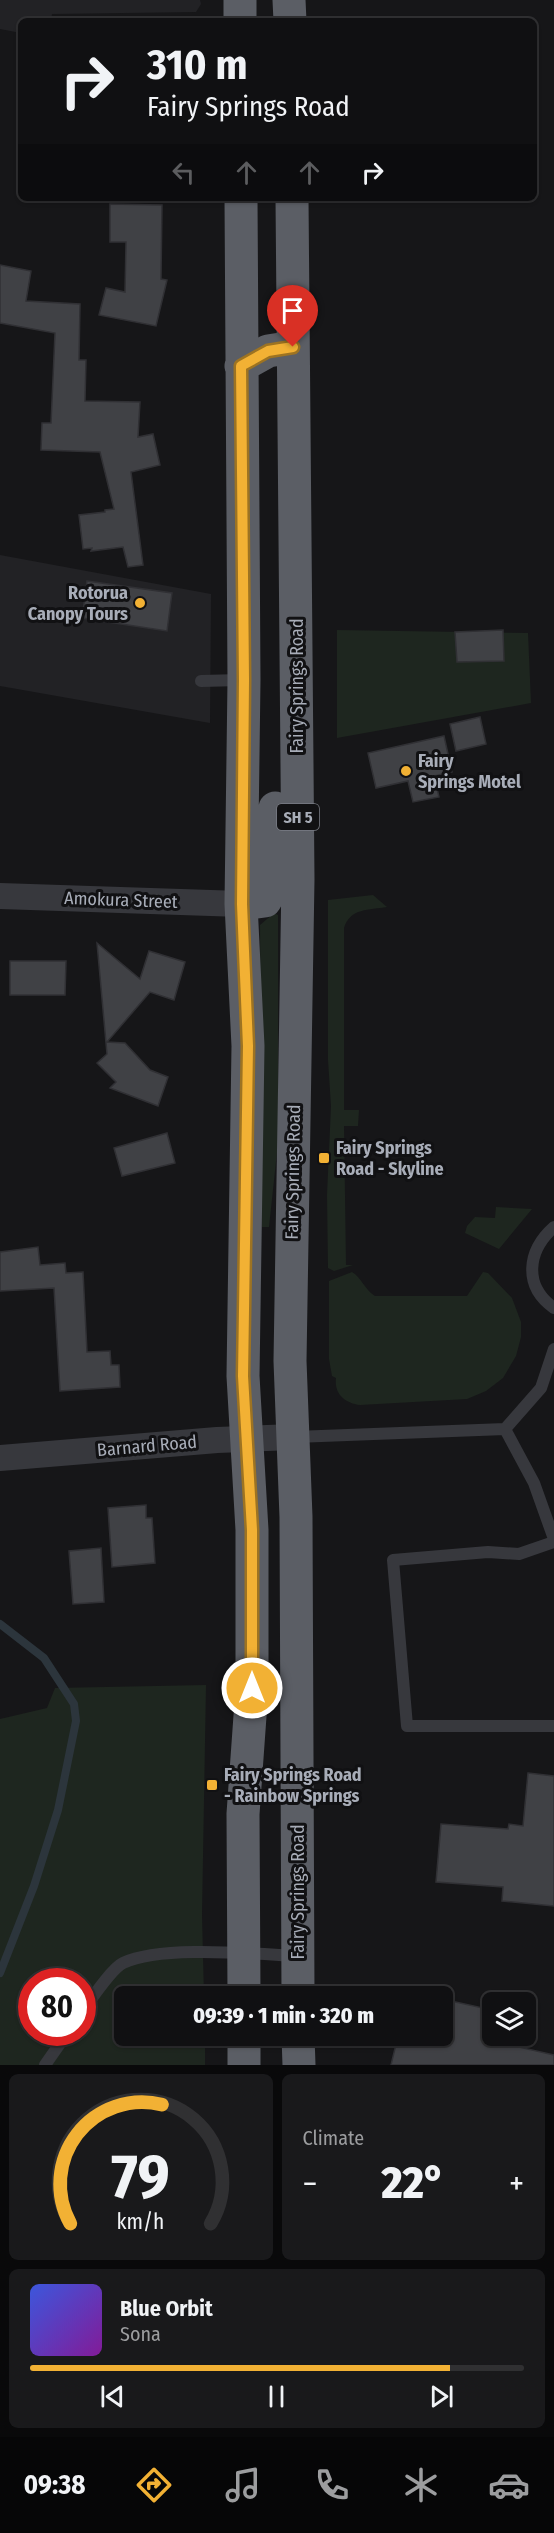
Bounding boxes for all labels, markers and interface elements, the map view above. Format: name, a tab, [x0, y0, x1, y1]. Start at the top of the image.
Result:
text: 310 m	[147, 40, 248, 90]
icon: right	[48, 42, 126, 120]
text: Fairy Springs Road	[147, 91, 350, 123]
icon: left	[167, 156, 200, 189]
icon: ahead	[230, 156, 263, 189]
icon: ahead	[293, 156, 326, 189]
icon: right	[356, 156, 389, 189]
pin	[267, 285, 318, 347]
icon: arrive	[276, 294, 309, 327]
place label: Rotorua Canopy Tours	[28, 582, 128, 625]
marker: Rotorua Canopy Tours	[133, 596, 147, 610]
street label: Fairy Springs Road	[286, 618, 308, 754]
place label: Fairy Springs Motel	[418, 750, 521, 793]
marker: Fairy Springs Motel	[399, 764, 413, 778]
road number: SH 5	[277, 804, 319, 830]
street label: Amokura Street	[64, 887, 178, 913]
street label: Fairy Springs Road	[281, 1104, 305, 1240]
place label: Fairy Springs Road - Skyline	[336, 1137, 444, 1180]
marker: Fairy Springs Road - Skyline	[317, 1151, 331, 1165]
street label: Barnard Road	[96, 1431, 198, 1461]
position arrow	[220, 1656, 284, 1720]
place label: Fairy Springs Road - Rainbow Springs	[224, 1764, 362, 1807]
marker: Fairy Springs Road - Rainbow Springs	[205, 1778, 219, 1792]
street label: Fairy Springs Road	[287, 1824, 309, 1960]
speed limit sign: 80	[18, 1968, 96, 2046]
map controls	[482, 1992, 536, 2046]
button: layers	[482, 1992, 536, 2046]
text: 09:39 · 1 min · 320 m	[193, 2002, 374, 2029]
text: Climate	[303, 2126, 364, 2150]
text: 79	[112, 2140, 170, 2215]
text: 22°	[382, 2156, 445, 2210]
text: −	[303, 2164, 317, 2204]
text: +	[509, 2164, 524, 2204]
text: km/h	[117, 2209, 165, 2235]
text: Blue Orbit	[120, 2295, 213, 2322]
text: Sona	[120, 2322, 161, 2346]
icon: previous	[96, 2380, 129, 2413]
icon: pause	[260, 2380, 293, 2413]
icon: next	[425, 2380, 458, 2413]
icon: directions	[133, 2464, 175, 2506]
icon: music	[222, 2464, 264, 2506]
icon: phone	[311, 2464, 353, 2506]
icon: climate	[400, 2464, 442, 2506]
icon: car	[488, 2464, 530, 2506]
text: 09:38	[23, 2469, 86, 2501]

